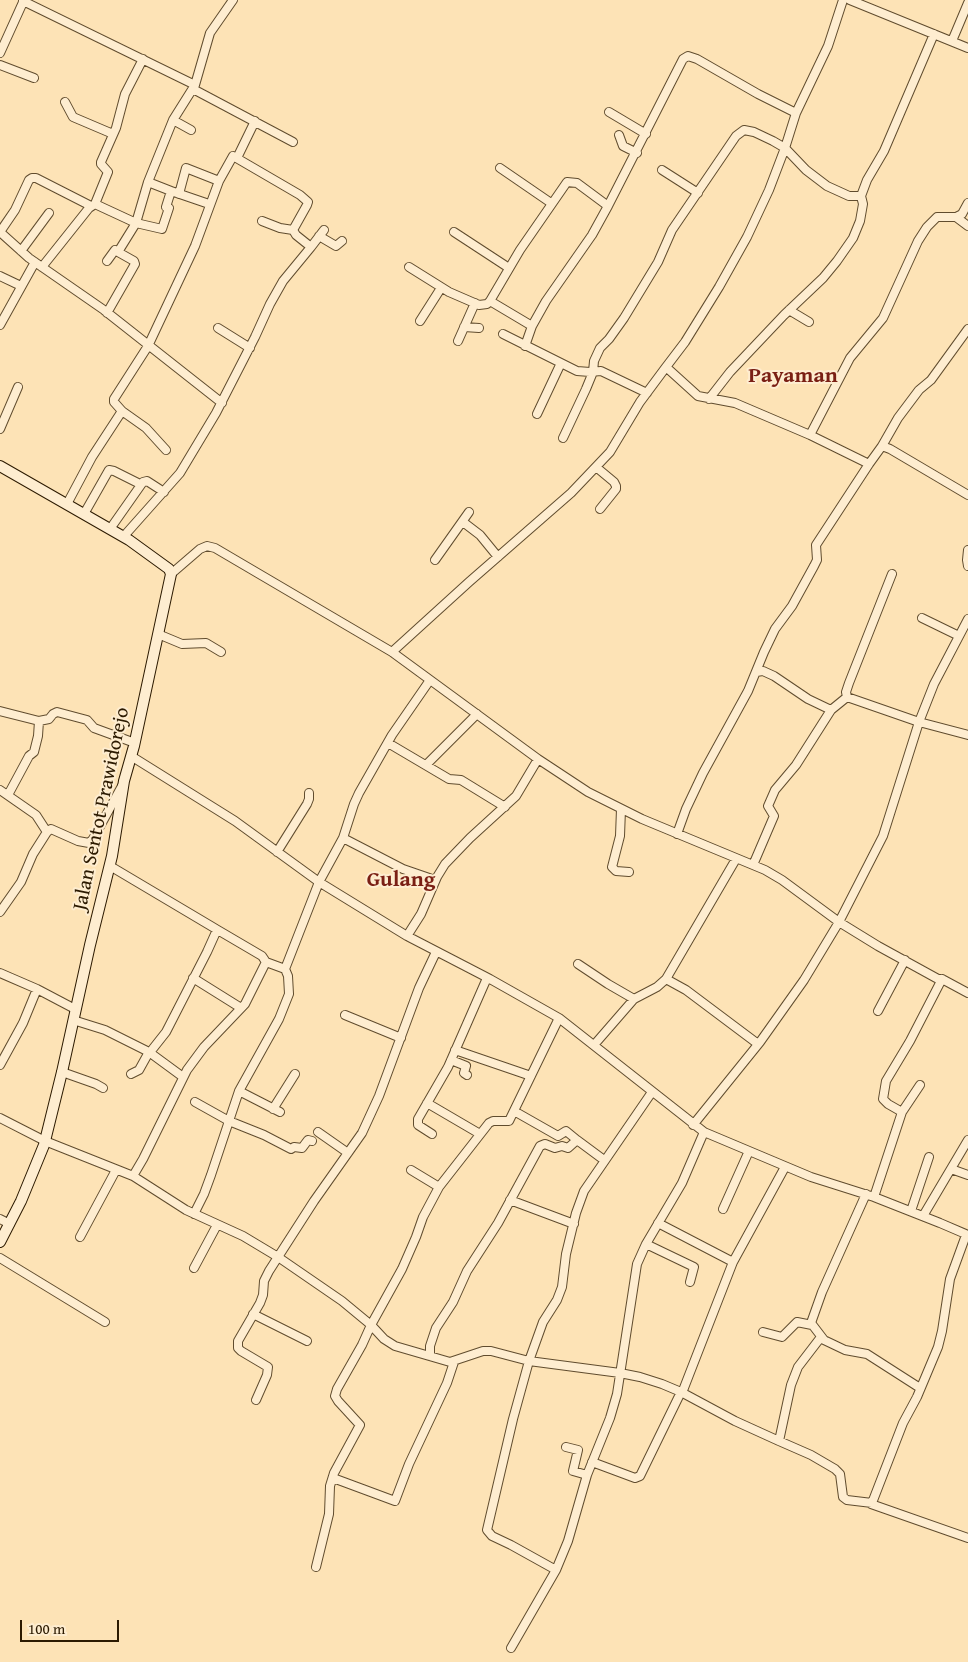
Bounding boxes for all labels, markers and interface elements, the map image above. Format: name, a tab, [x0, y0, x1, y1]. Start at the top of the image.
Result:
district label: Payaman	[748, 363, 838, 389]
street label: Jalan Sentot Prawidorejo	[69, 705, 135, 913]
district label: Gulang	[367, 867, 435, 893]
scale bar	[22, 1610, 121, 1642]
text: 100 m	[28, 1618, 65, 1639]

